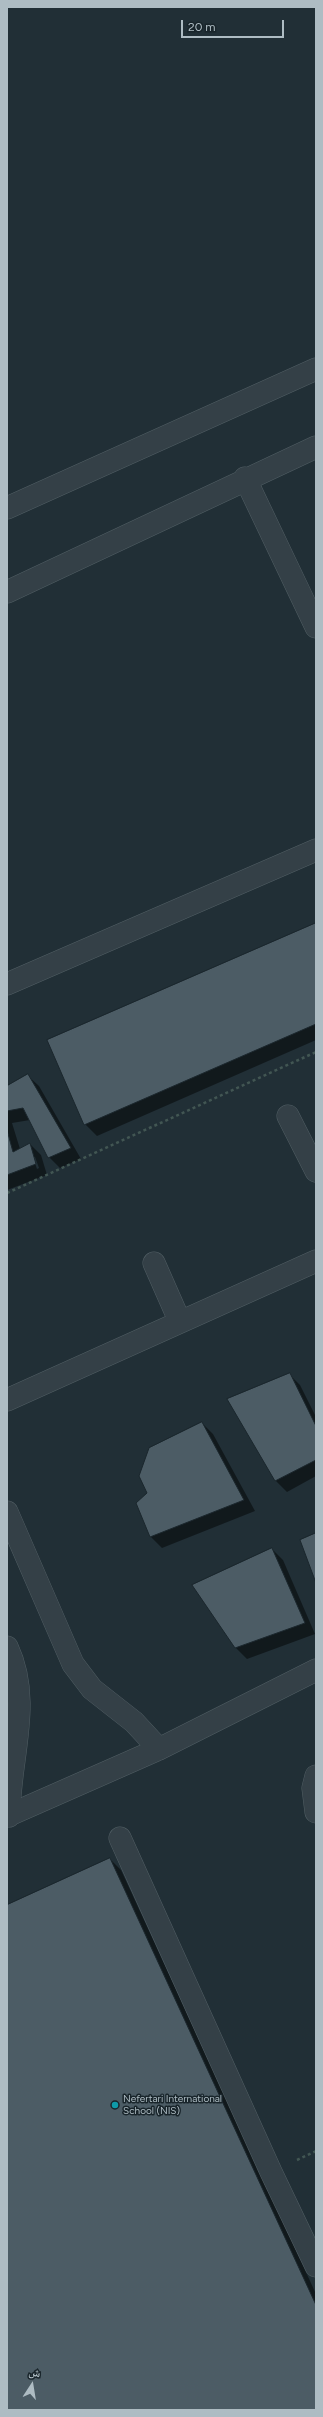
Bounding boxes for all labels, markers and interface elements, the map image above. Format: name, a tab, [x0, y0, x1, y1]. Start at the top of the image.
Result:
scale bar	[183, 12, 286, 38]
text: 20 m	[188, 20, 216, 34]
place label: Nefertari International School (NIS)	[123, 2093, 222, 2116]
marker: Nefertari International School (NIS)	[110, 2100, 120, 2110]
north arrow	[12, 2365, 52, 2405]
text: ش	[28, 2365, 42, 2380]

